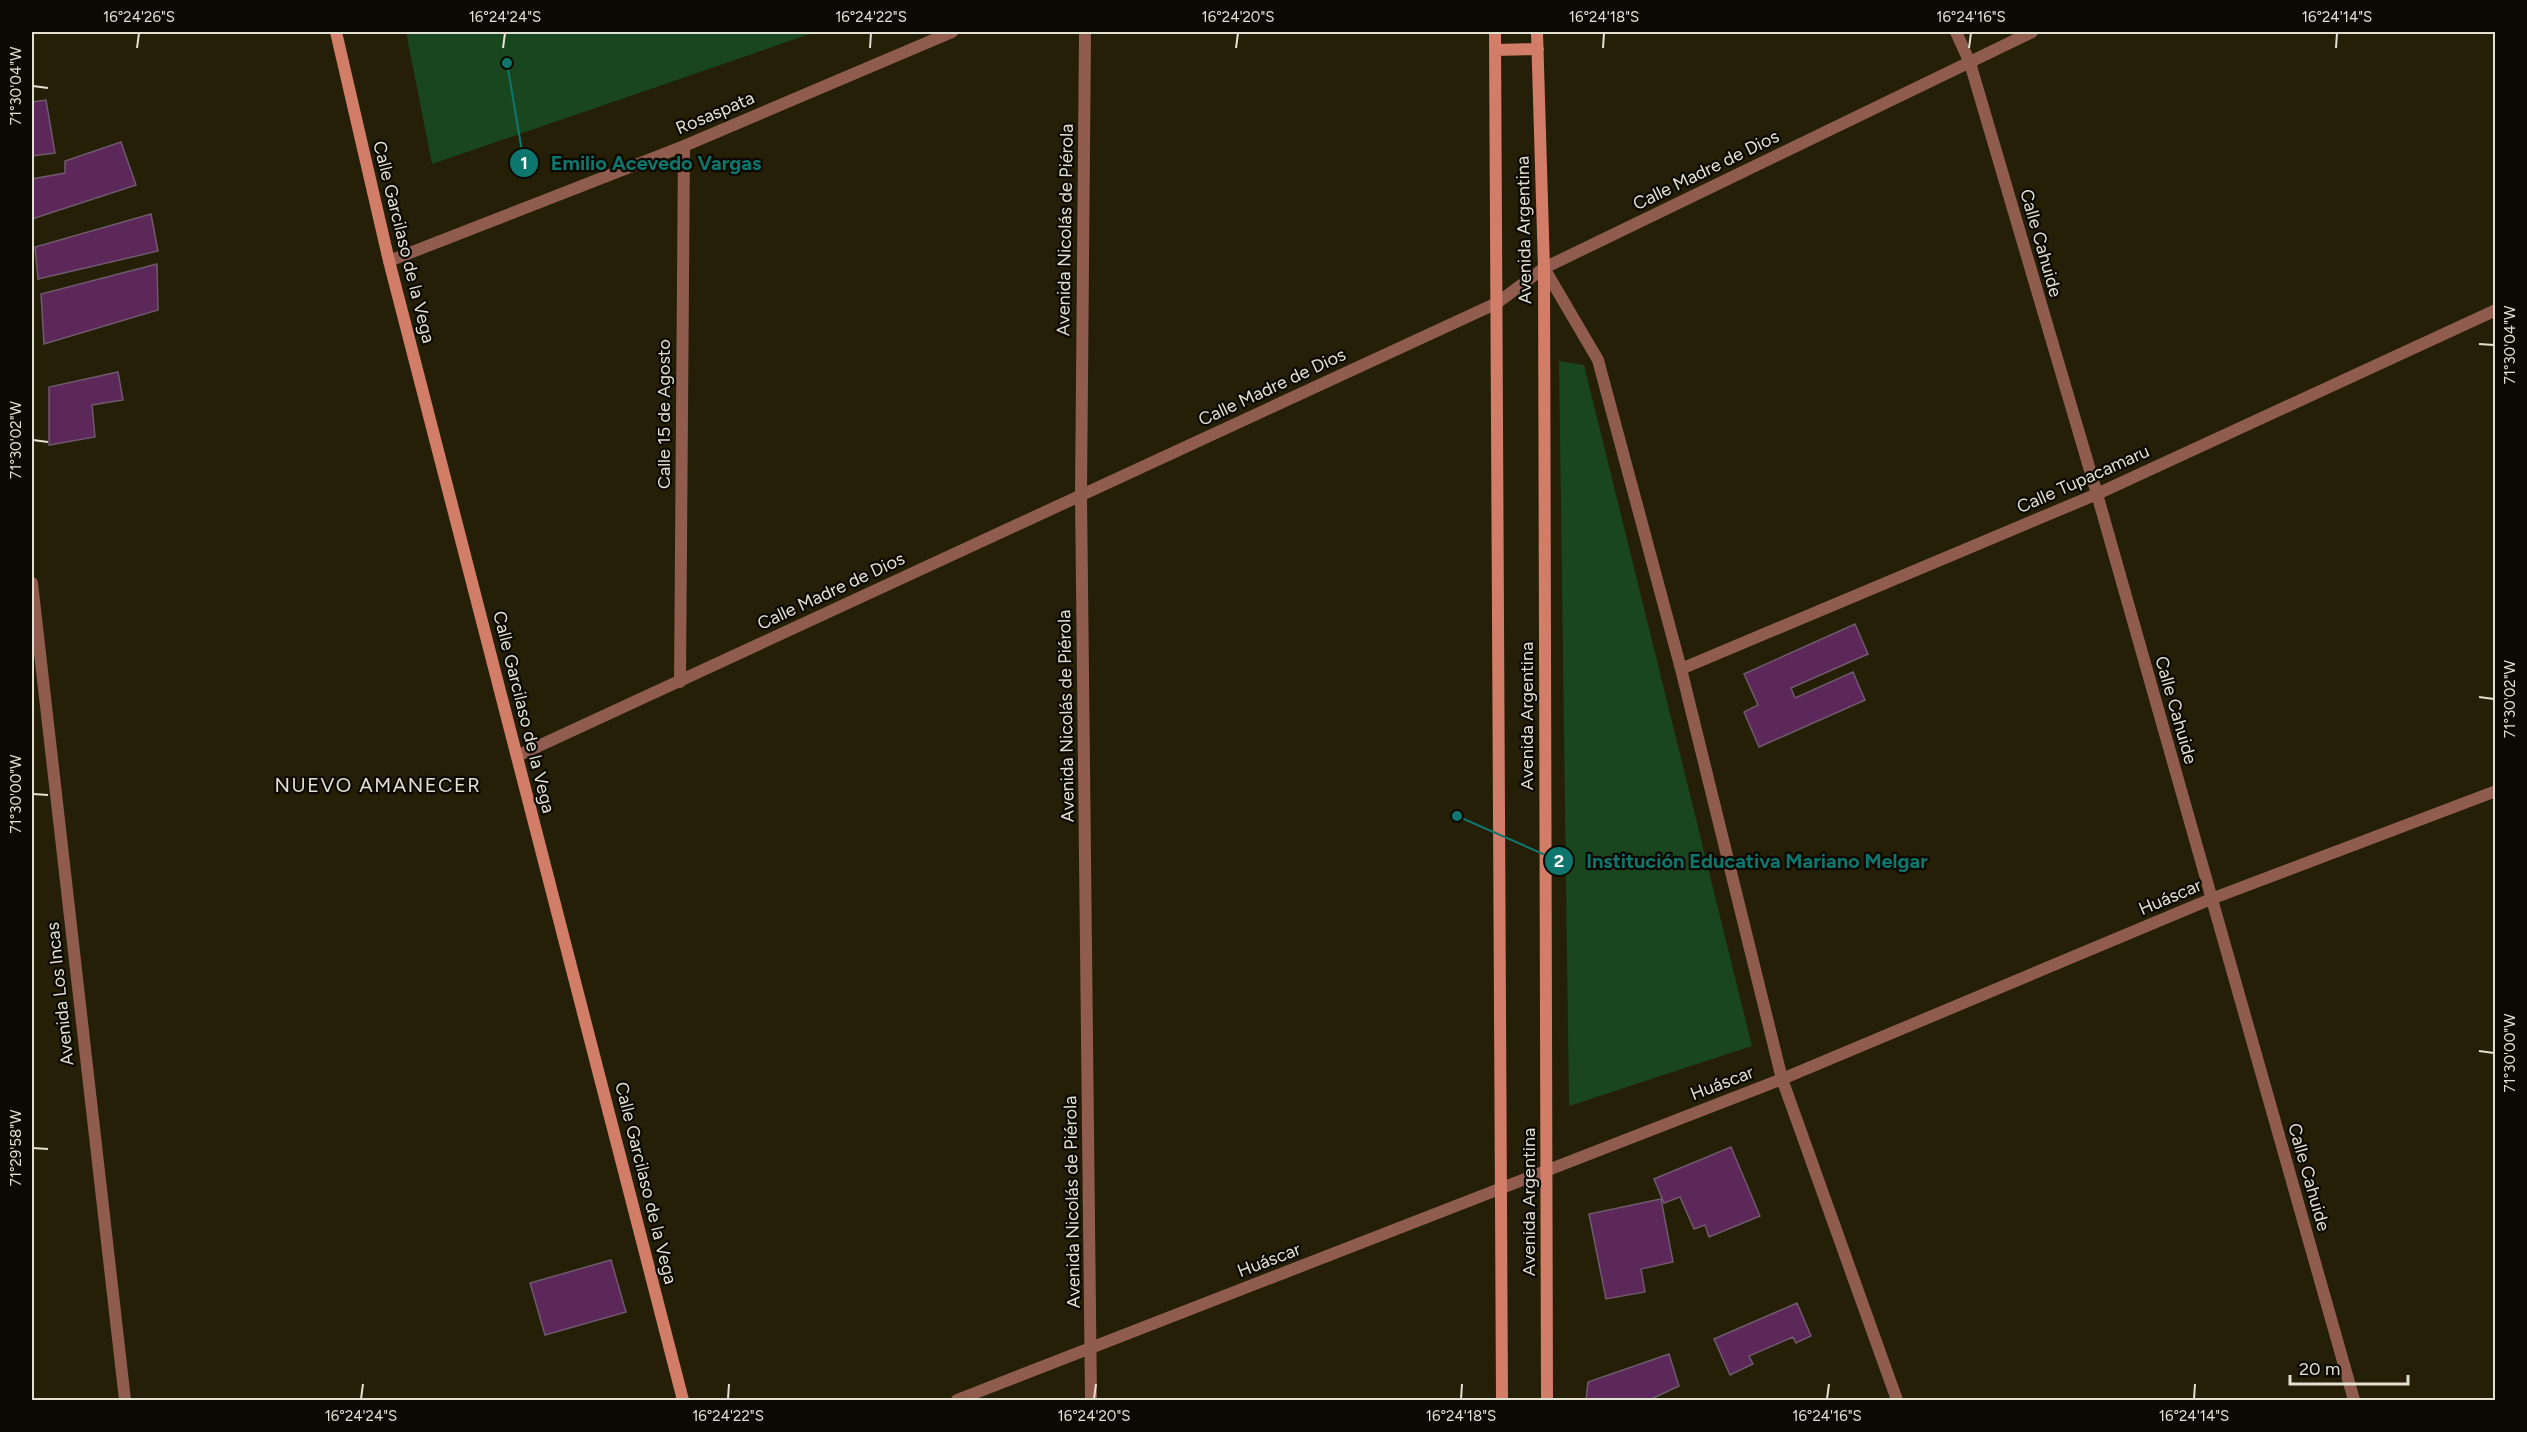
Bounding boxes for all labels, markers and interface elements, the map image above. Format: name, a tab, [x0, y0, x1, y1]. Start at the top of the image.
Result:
text: 16°24'26"S	[103, 8, 175, 26]
text: 16°24'24"S	[469, 8, 541, 26]
text: 16°24'22"S	[835, 8, 907, 26]
text: 16°24'20"S	[1202, 8, 1274, 26]
text: 16°24'18"S	[1569, 8, 1639, 26]
text: 16°24'16"S	[1936, 8, 2006, 26]
text: 16°24'14"S	[2302, 8, 2372, 26]
text: 71°30'04"W	[7, 46, 25, 125]
street label: Rosaspata	[672, 87, 758, 139]
street label: Avenida Nicolás de Piérola	[1052, 124, 1078, 336]
street label: Calle Madre de Dios	[1629, 125, 1783, 215]
street label: Calle Garcilaso de la Vega	[368, 139, 440, 345]
callout: Emilio Acevedo Vargas	[509, 144, 773, 182]
text: Emilio Acevedo Vargas	[551, 151, 761, 175]
text: 1	[520, 152, 528, 174]
street label: Avenida Argentina	[1512, 156, 1536, 304]
street label: Calle Cahuide	[2015, 187, 2067, 300]
text: 71°30'04"W	[2501, 305, 2519, 384]
street label: Calle 15 de Agosto	[653, 339, 675, 489]
street label: Calle Madre de Dios	[1195, 343, 1349, 431]
text: 71°30'02"W	[7, 401, 25, 479]
street label: Calle Tupacamaru	[2013, 440, 2153, 518]
street label: Calle Madre de Dios	[754, 547, 908, 635]
street label: Calle Garcilaso de la Vega	[488, 609, 560, 815]
street label: Avenida Nicolás de Piérola	[1053, 610, 1079, 822]
street label: Avenida Argentina	[1516, 642, 1538, 790]
street label: Calle Cahuide	[2150, 654, 2202, 767]
text: 71°30'02"W	[2501, 660, 2519, 738]
text: 71°30'00"W	[7, 754, 25, 834]
district label: NUEVO AMANECER	[275, 773, 481, 797]
callout: Institución Educativa Mariano Melgar	[1544, 842, 1940, 880]
text: Institución Educativa Mariano Melgar	[1586, 849, 1928, 873]
text: 2	[1554, 850, 1564, 872]
street label: Huáscar	[2135, 874, 2205, 920]
street label: Avenida Los Incas	[42, 921, 78, 1067]
text: 71°30'00"W	[2501, 1013, 2519, 1093]
street label: Huáscar	[1687, 1061, 1757, 1105]
street label: Calle Garcilaso de la Vega	[610, 1080, 682, 1286]
street label: Avenida Nicolás de Piérola	[1059, 1096, 1085, 1308]
text: 71°29'58"W	[7, 1109, 25, 1186]
street label: Calle Cahuide	[2283, 1121, 2335, 1234]
street label: Avenida Argentina	[1518, 1128, 1540, 1276]
street label: Huáscar	[1234, 1238, 1304, 1282]
scale bar	[2290, 1348, 2408, 1386]
text: 20 m	[2299, 1358, 2340, 1380]
text: 16°24'24"S	[325, 1407, 397, 1425]
text: 16°24'22"S	[692, 1407, 764, 1425]
text: 16°24'20"S	[1058, 1407, 1130, 1425]
text: 16°24'18"S	[1426, 1407, 1496, 1425]
text: 16°24'16"S	[1792, 1407, 1862, 1425]
text: 16°24'14"S	[2159, 1407, 2229, 1425]

